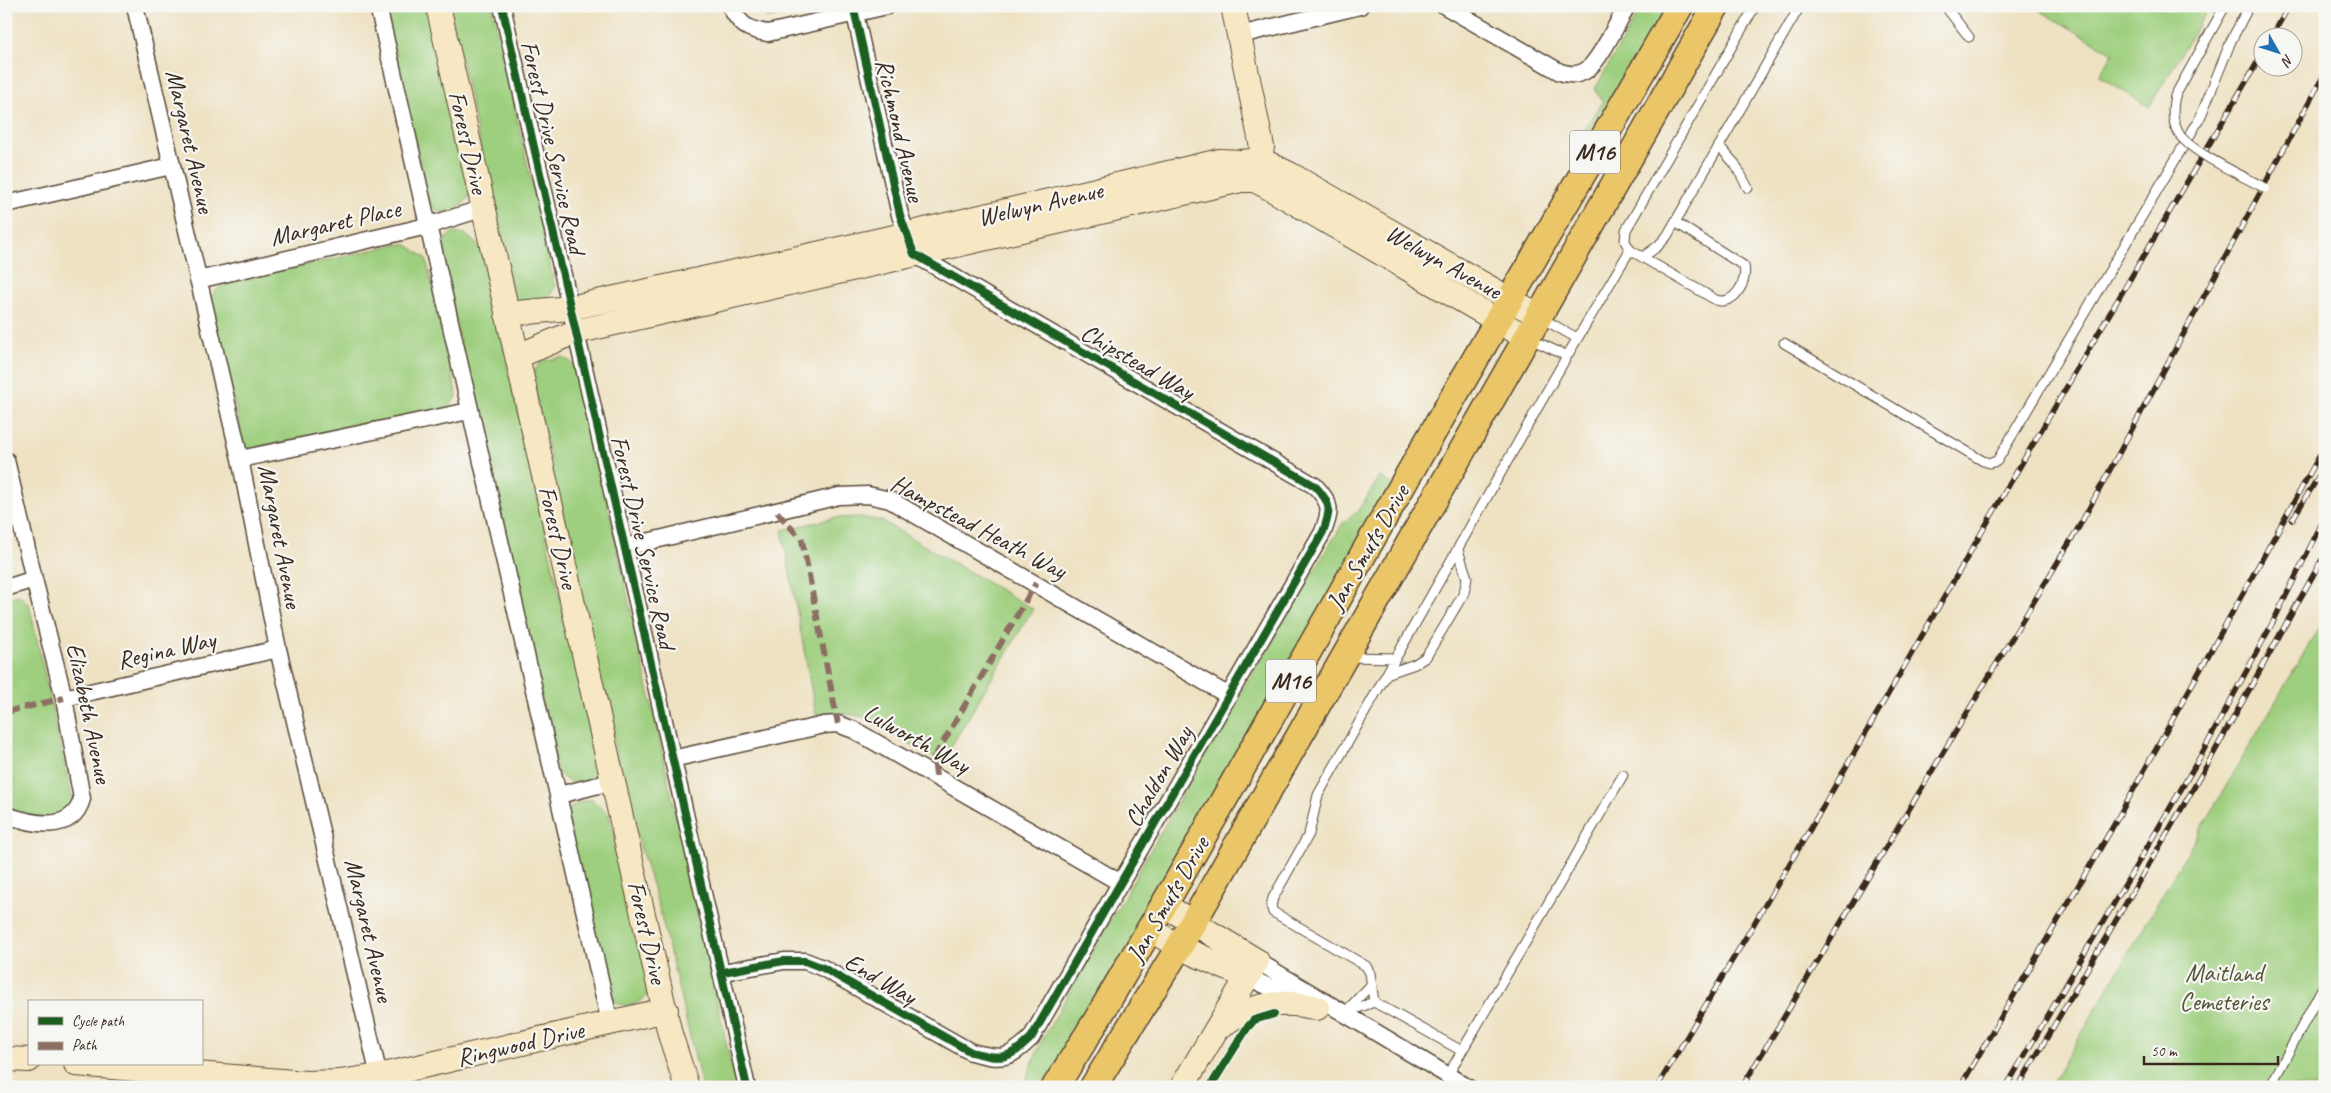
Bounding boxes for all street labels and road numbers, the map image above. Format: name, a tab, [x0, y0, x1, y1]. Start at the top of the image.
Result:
street label: Forest Drive Service Road	[513, 38, 594, 260]
street label: Richmond Avenue	[868, 56, 932, 207]
street label: Margaret Avenue	[158, 67, 222, 218]
street label: Forest Drive	[441, 88, 496, 199]
road number: M16	[1570, 130, 1620, 173]
street label: Welwyn Avenue	[975, 174, 1108, 234]
street label: Margaret Place	[267, 192, 405, 253]
street label: Welwyn Avenue	[1380, 217, 1509, 308]
street label: Chipstead Way	[1075, 317, 1202, 408]
street label: Forest Drive Service Road	[603, 433, 684, 655]
street label: Margaret Avenue	[250, 462, 310, 613]
street label: Hampstead Heath Way	[885, 467, 1073, 587]
street label: Jan Smuts Drive	[1319, 477, 1418, 617]
street label: Forest Drive	[531, 483, 586, 594]
street label: Regina Way	[114, 623, 221, 677]
street label: Elizabeth Avenue	[59, 640, 120, 788]
road number: M16	[1266, 659, 1316, 702]
street label: Lulworth Way	[858, 697, 977, 782]
street label: Chaldon Way	[1117, 719, 1201, 833]
street label: Jan Smuts Drive	[1119, 829, 1218, 969]
street label: Margaret Avenue	[337, 856, 401, 1007]
street label: Forest Drive	[620, 878, 675, 989]
street label: End Way	[839, 946, 924, 1013]
street label: Ringwood Drive	[454, 1013, 589, 1074]

